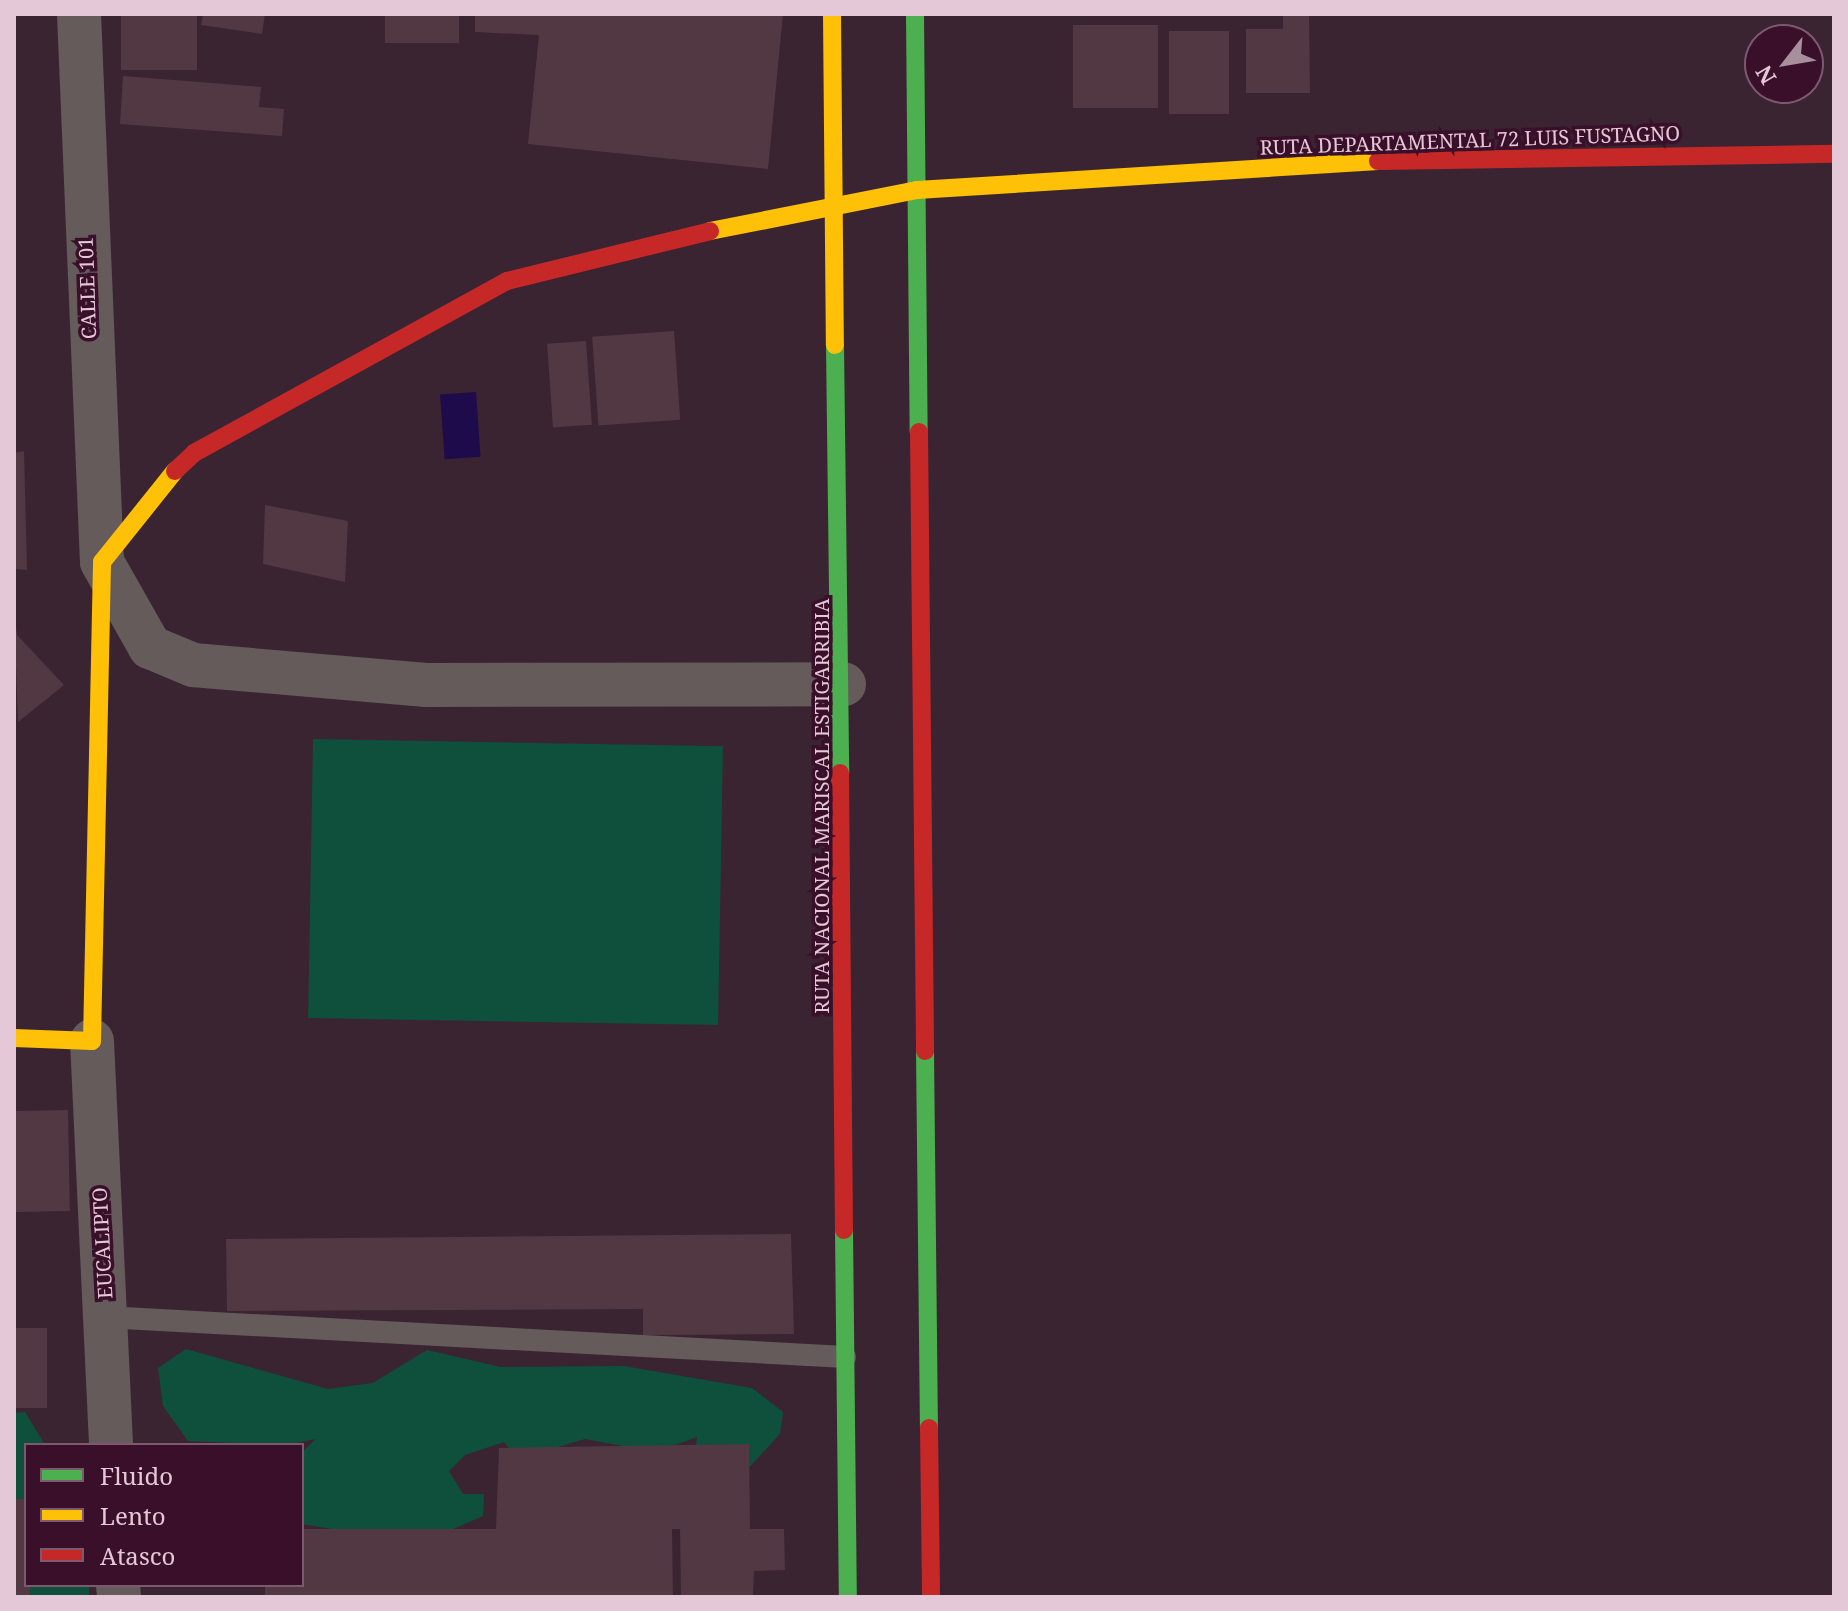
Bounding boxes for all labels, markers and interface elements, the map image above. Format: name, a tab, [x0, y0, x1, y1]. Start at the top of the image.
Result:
north arrow	[1744, 24, 1824, 104]
text: N	[1748, 60, 1782, 90]
street label: RUTA DEPARTAMENTAL 72 LUIS FUSTAGNO	[1259, 121, 1681, 159]
street label: CALLE 101	[73, 236, 101, 340]
street label: RUTA NACIONAL MARISCAL ESTIGARRIBIA	[809, 598, 833, 1014]
street label: EUCALIPTO	[87, 1187, 117, 1299]
legend	[24, 1443, 304, 1587]
text: Fluido	[100, 1459, 173, 1492]
text: Lento	[100, 1499, 166, 1532]
text: Atasco	[100, 1539, 175, 1572]

